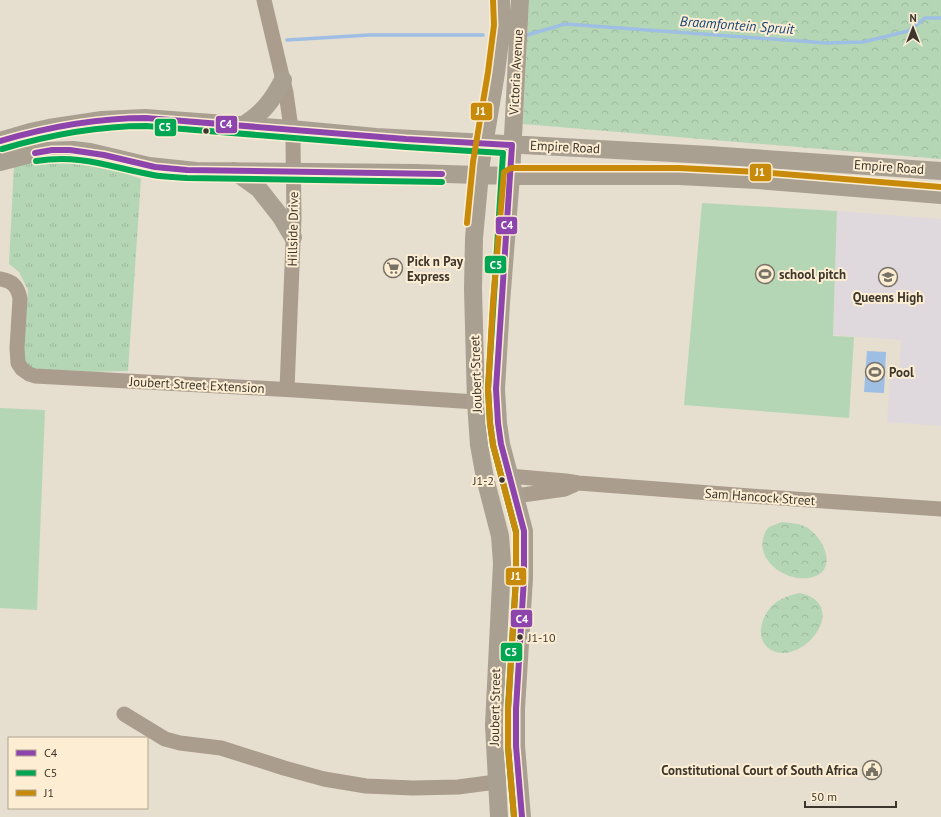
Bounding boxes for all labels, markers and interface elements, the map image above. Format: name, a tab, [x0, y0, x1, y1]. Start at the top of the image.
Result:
north arrow	[893, 8, 933, 48]
text: N	[909, 11, 917, 25]
water label: Braamfontein Spruit	[679, 12, 795, 38]
street label: Victoria Avenue	[505, 29, 527, 116]
line badge: J1	[470, 102, 493, 121]
text: J1	[475, 104, 486, 118]
line badge: C4	[215, 115, 238, 134]
text: C4	[220, 117, 233, 131]
line badge: C5	[154, 118, 177, 137]
text: C5	[159, 120, 171, 134]
unlabelled marker	[201, 126, 211, 136]
street label: Empire Road	[530, 137, 600, 157]
street label: Empire Road	[853, 156, 925, 178]
line badge: J1	[749, 163, 772, 182]
text: J1	[754, 165, 765, 179]
street label: Hillside Drive	[284, 191, 302, 267]
line badge: C4	[495, 216, 518, 235]
text: C4	[501, 218, 514, 232]
place label: Pick n Pay Express	[407, 253, 464, 285]
line badge: C5	[484, 255, 507, 274]
supermarket icon: Pick n Pay Express	[382, 257, 404, 279]
text: C5	[490, 258, 502, 272]
sports icon: school pitch	[754, 263, 776, 285]
place label: school pitch	[779, 266, 846, 283]
school or university icon: Queens High	[877, 266, 899, 288]
place label: Queens High	[853, 289, 923, 306]
street label: Joubert Street	[466, 335, 486, 414]
sports icon: Pool	[864, 361, 886, 383]
place label: Pool	[889, 364, 914, 381]
street label: Joubert Street Extension	[128, 373, 265, 397]
place label: J1-2	[472, 473, 494, 488]
marker: J1-2	[497, 475, 507, 485]
street label: Sam Hancock Street	[704, 485, 816, 509]
line badge: J1	[505, 567, 527, 586]
text: J1	[510, 569, 521, 583]
line badge: C4	[510, 609, 533, 628]
text: C4	[516, 612, 529, 626]
place label: J1-10	[527, 630, 556, 645]
marker: J1-10	[515, 632, 525, 642]
line badge: C5	[500, 642, 523, 662]
text: C5	[505, 645, 517, 659]
street label: Joubert Street	[486, 668, 504, 747]
legend	[8, 737, 148, 809]
text: C4	[44, 745, 58, 760]
public building icon: Constitutional Court of South Africa	[861, 759, 883, 781]
place label: Constitutional Court of South Africa	[661, 762, 858, 779]
text: C5	[44, 765, 57, 780]
scale bar	[805, 783, 896, 809]
text: J1	[43, 785, 54, 800]
text: 50 m	[811, 789, 837, 804]

